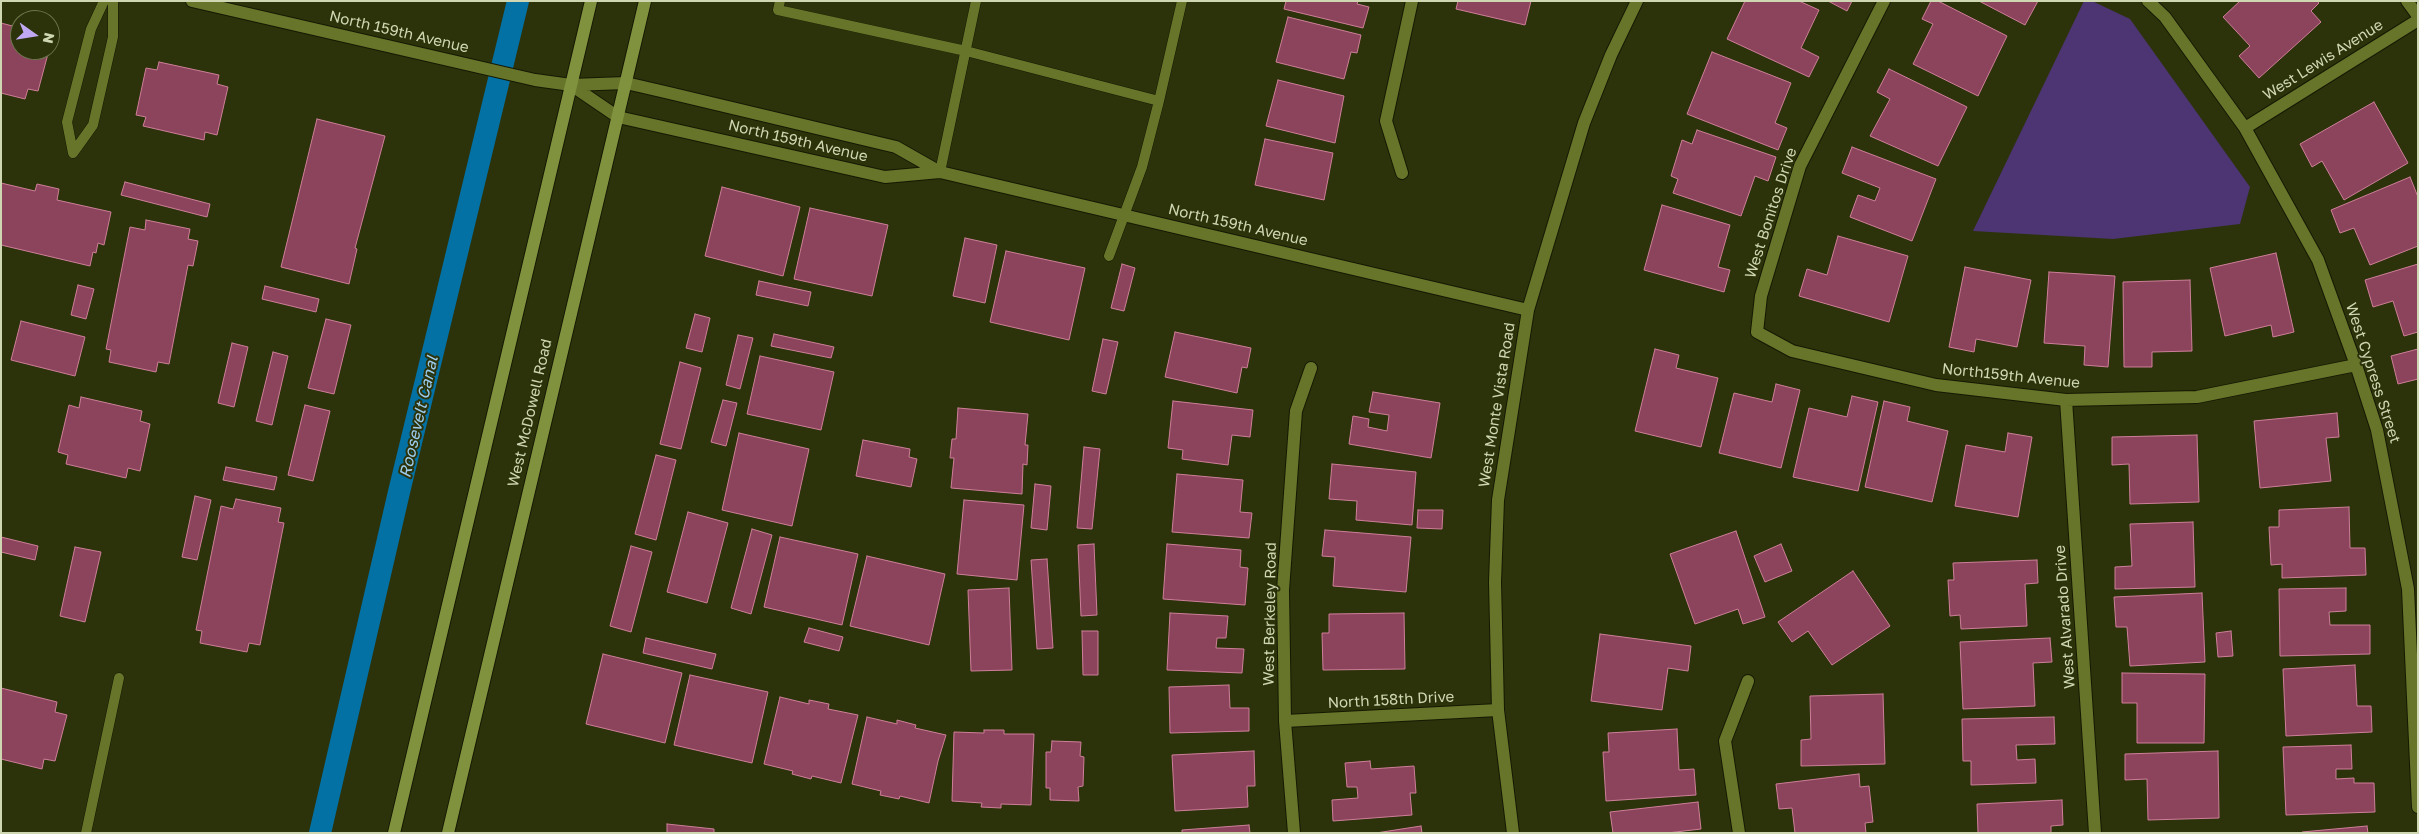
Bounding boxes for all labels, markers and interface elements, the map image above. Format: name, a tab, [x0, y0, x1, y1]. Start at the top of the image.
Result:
street label: North 159th Avenue	[328, 7, 470, 57]
north arrow	[10, 10, 60, 60]
street label: West Lewis Avenue	[2260, 16, 2386, 104]
text: N	[40, 31, 59, 45]
street label: North 159th Avenue	[727, 116, 869, 166]
street label: West Bonitos Drive	[1741, 145, 1801, 281]
street label: North 159th Avenue	[1167, 200, 1309, 250]
street label: West Cypress Street	[2342, 301, 2404, 445]
street label: West Monte Vista Road	[1475, 321, 1519, 489]
street label: West McDowell Road	[504, 337, 556, 489]
water label: Roosevelt Canal	[396, 354, 442, 480]
street label: North159th Avenue	[1941, 360, 2081, 392]
street label: West Berkeley Road	[1260, 542, 1280, 686]
street label: West Alvarado Drive	[2051, 544, 2079, 690]
street label: North 158th Drive	[1327, 688, 1455, 712]

